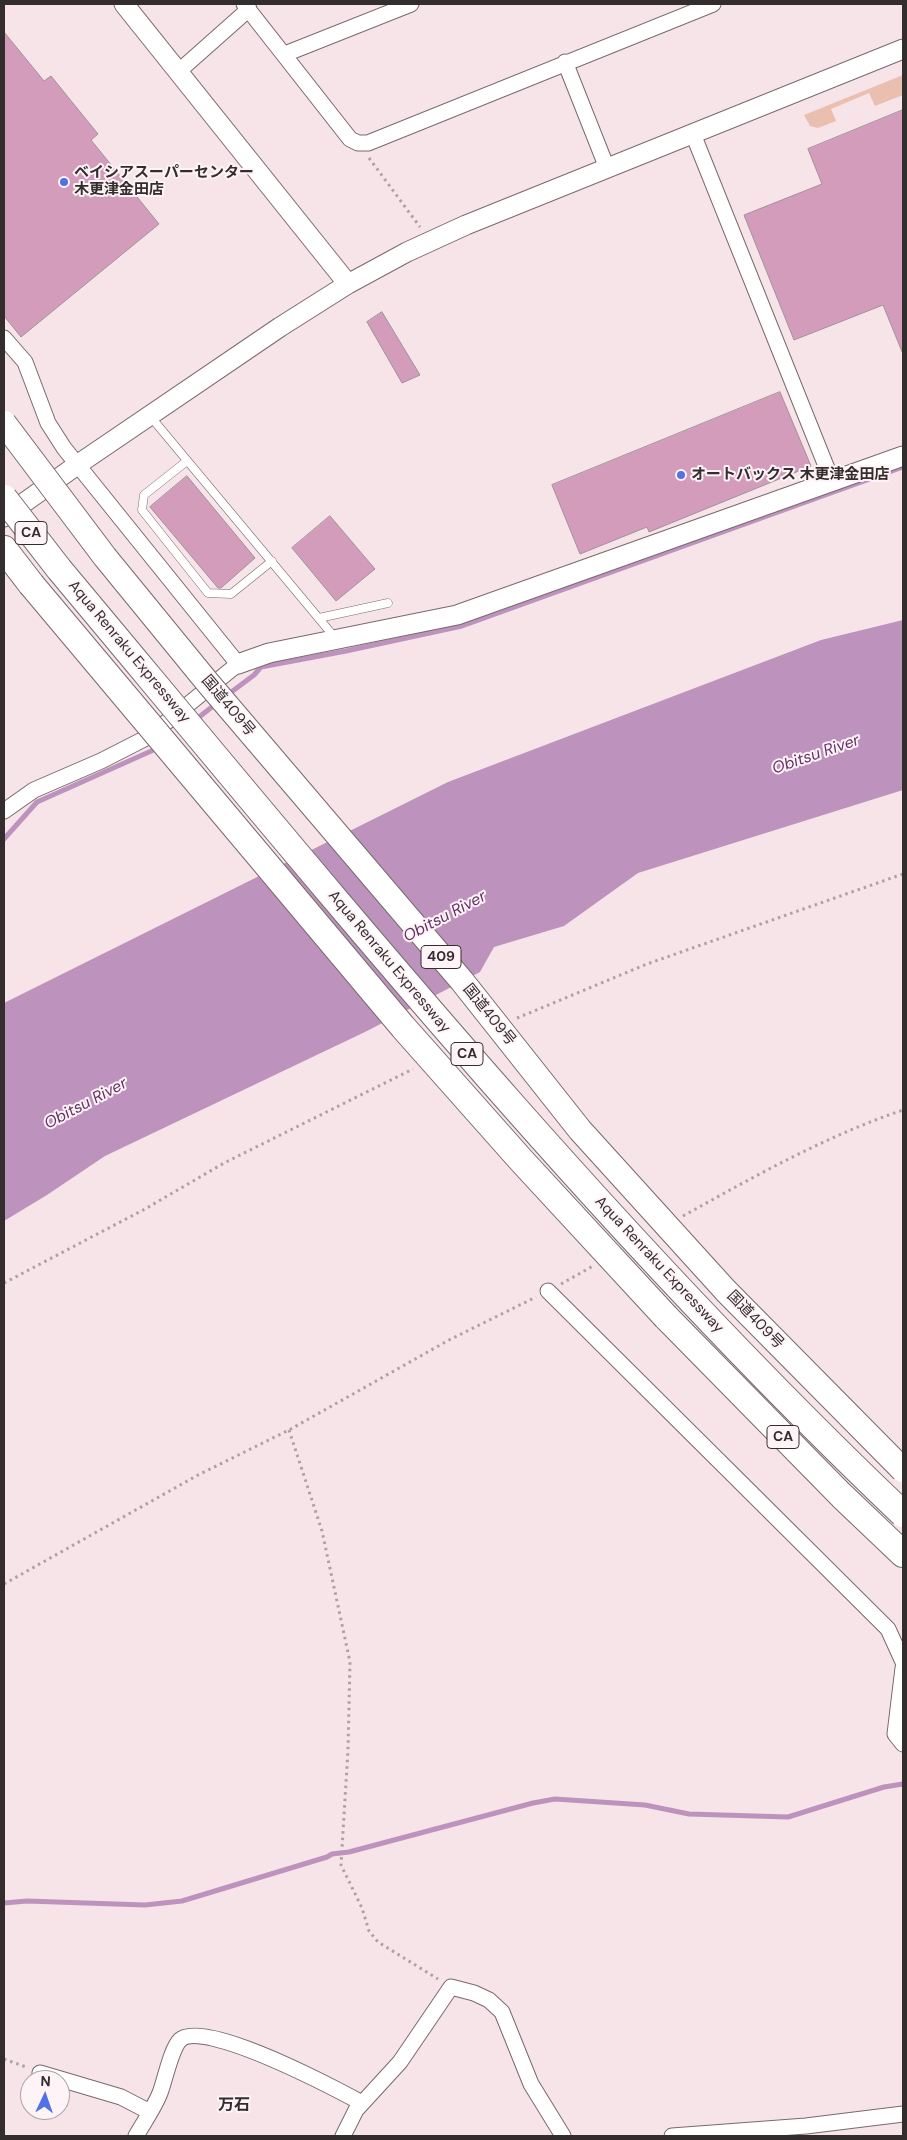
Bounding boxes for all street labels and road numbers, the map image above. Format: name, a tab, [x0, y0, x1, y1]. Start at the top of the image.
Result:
road number: CA	[15, 522, 47, 544]
street label: Aqua Renraku Expressway	[64, 577, 194, 727]
street label: 国道409号	[197, 672, 259, 740]
street label: Aqua Renraku Expressway	[324, 887, 454, 1037]
road number: 409	[421, 946, 461, 969]
street label: 国道409号	[459, 981, 519, 1049]
road number: CA	[451, 1042, 483, 1066]
street label: Aqua Renraku Expressway	[591, 1193, 727, 1337]
street label: 国道409号	[723, 1287, 787, 1353]
road number: CA	[767, 1425, 799, 1448]

